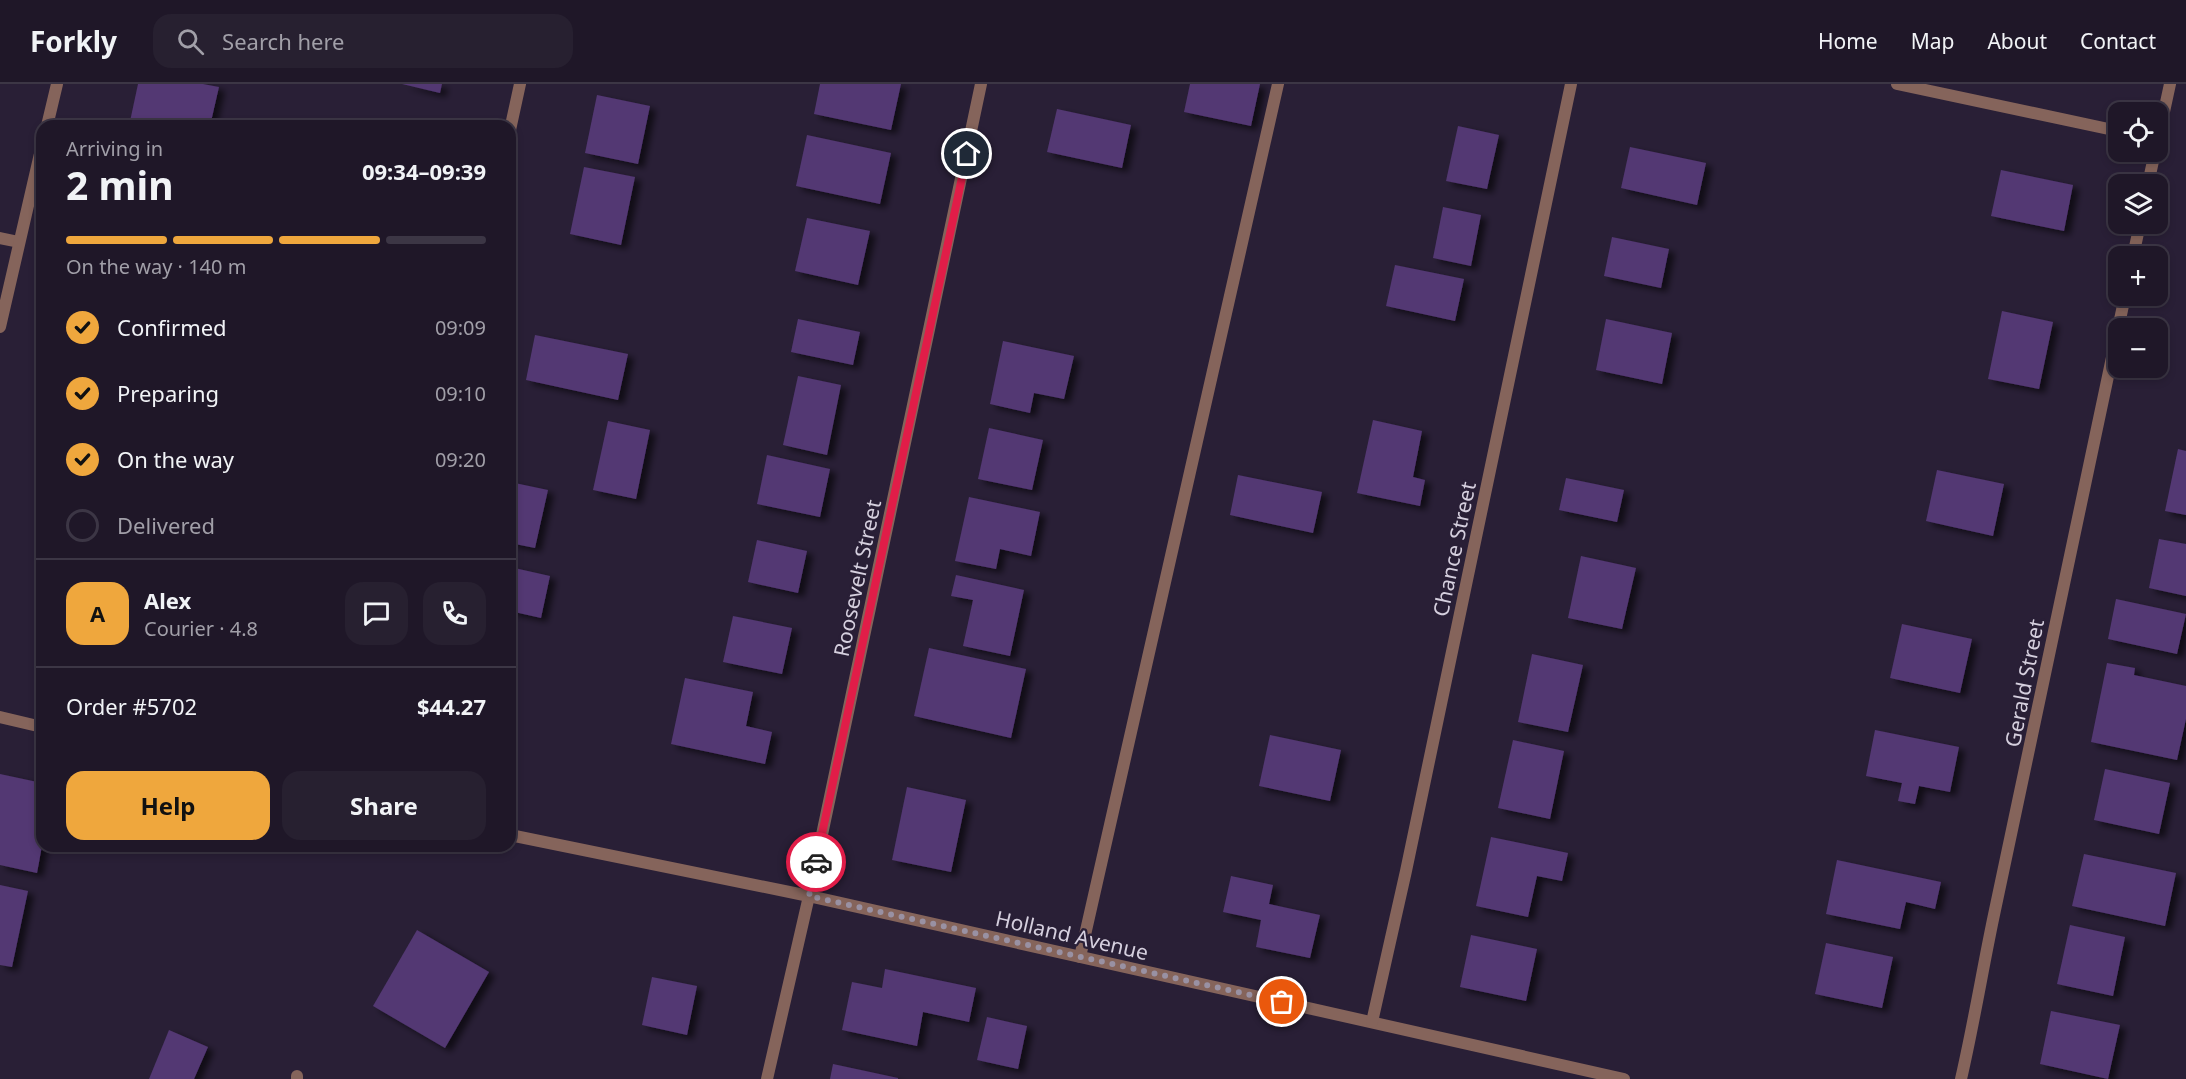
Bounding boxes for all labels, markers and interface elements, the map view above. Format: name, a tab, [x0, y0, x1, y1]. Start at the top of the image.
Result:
search box	[153, 14, 573, 68]
text: Forkly	[30, 22, 117, 60]
icon: search	[174, 25, 207, 58]
text: Search here	[222, 26, 345, 56]
text: Home	[1818, 27, 1878, 55]
text: Map	[1911, 27, 1954, 55]
text: About	[1987, 27, 2047, 55]
text: Contact	[2080, 27, 2156, 55]
map controls	[2108, 102, 2168, 378]
button: locate	[2108, 102, 2168, 162]
pin	[941, 128, 992, 179]
text: Arriving in	[66, 135, 163, 162]
icon: home	[950, 137, 983, 170]
text: 09:34–09:39	[362, 156, 486, 186]
text: 2 min	[66, 158, 173, 211]
button: layers	[2108, 174, 2168, 234]
button: +	[2108, 246, 2168, 306]
text: On the way · 140 m	[66, 253, 246, 280]
icon: check	[66, 311, 99, 344]
text: Confirmed	[117, 312, 227, 342]
text: 09:09	[435, 314, 486, 341]
button: −	[2108, 318, 2168, 378]
icon: check	[66, 377, 99, 410]
text: Preparing	[117, 378, 219, 408]
text: 09:10	[435, 380, 486, 407]
icon: check	[66, 443, 99, 476]
text: On the way	[117, 444, 234, 474]
text: 09:20	[435, 446, 486, 473]
street label: Chance Street	[1426, 479, 1482, 619]
street label: Roosevelt Street	[827, 497, 887, 659]
text: Delivered	[117, 510, 215, 540]
button: chat	[345, 582, 408, 645]
button: phone	[423, 582, 486, 645]
text: Alex	[144, 585, 191, 615]
text: A	[90, 598, 105, 628]
text: Courier · 4.8	[144, 615, 258, 642]
street label: Gerald Street	[1998, 616, 2050, 749]
text: Order #5702	[66, 691, 197, 721]
text: $44.27	[417, 691, 486, 721]
button: Help	[66, 771, 270, 840]
button: Share	[282, 771, 486, 840]
courier	[786, 832, 846, 892]
icon: car	[800, 846, 833, 879]
street label: Holland Avenue	[993, 904, 1151, 966]
pin	[1256, 976, 1307, 1027]
icon: bag	[1265, 985, 1298, 1018]

